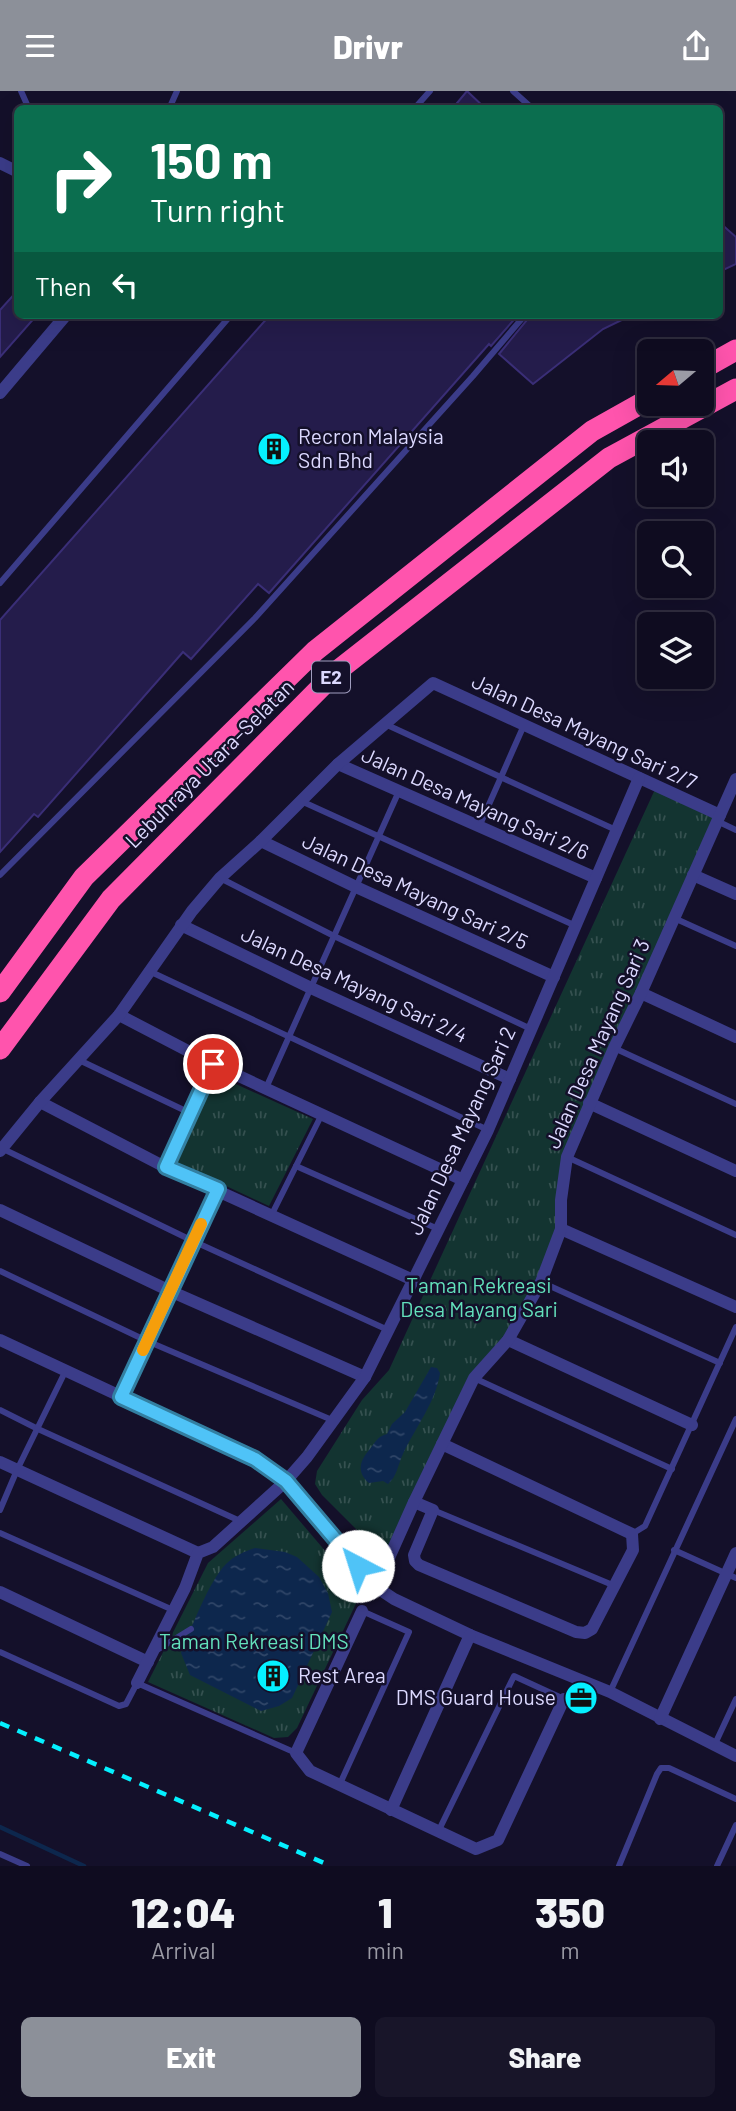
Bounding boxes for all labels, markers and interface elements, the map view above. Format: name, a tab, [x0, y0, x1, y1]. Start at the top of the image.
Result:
icon: menu	[21, 27, 59, 65]
text: Drivr	[333, 27, 403, 65]
icon: share	[677, 27, 715, 65]
text: 150 m	[150, 130, 272, 189]
icon: right	[35, 133, 126, 224]
text: Turn right	[150, 190, 285, 228]
icon: left	[106, 266, 144, 304]
text: Then	[35, 270, 92, 301]
north arrow	[637, 339, 714, 417]
map controls	[637, 339, 714, 689]
place label: Recron Malaysia Sdn Bhd	[298, 423, 444, 472]
building icon: Recron Malaysia Sdn Bhd	[255, 430, 293, 468]
button: sound	[637, 430, 714, 507]
button: search	[637, 521, 714, 598]
button: layers	[637, 612, 714, 689]
road number: E2	[312, 661, 350, 692]
street label: Jalan Desa Mayang Sari 2/7	[468, 667, 701, 794]
street label: Lebuhraya Utara–Selatan	[119, 673, 298, 852]
street label: Jalan Desa Mayang Sari 2/6	[358, 741, 593, 864]
street label: Jalan Desa Mayang Sari 2/5	[299, 827, 532, 954]
street label: Jalan Desa Mayang Sari 2/4	[237, 920, 472, 1047]
street label: Jalan Desa Mayang Sari 3	[539, 935, 654, 1152]
street label: Jalan Desa Mayang Sari 2	[401, 1022, 520, 1238]
pin	[183, 1034, 243, 1094]
icon: arrive	[194, 1045, 232, 1083]
park label: Taman Rekreasi Desa Mayang Sari	[400, 1272, 558, 1321]
position arrow	[321, 1529, 395, 1603]
park label: Taman Rekreasi DMS	[159, 1628, 349, 1653]
building icon: Rest Area	[254, 1657, 292, 1695]
place label: Rest Area	[298, 1662, 386, 1687]
office icon: DMS Guard House	[562, 1679, 600, 1717]
place label: DMS Guard House	[396, 1684, 556, 1709]
text: 12:04	[131, 1886, 236, 1936]
text: 1	[378, 1886, 393, 1936]
text: 350	[535, 1886, 605, 1936]
text: Arrival	[151, 1936, 215, 1964]
text: min	[367, 1936, 404, 1964]
text: m	[560, 1936, 579, 1964]
button: Exit	[21, 2017, 361, 2097]
button: Share	[375, 2017, 715, 2097]

